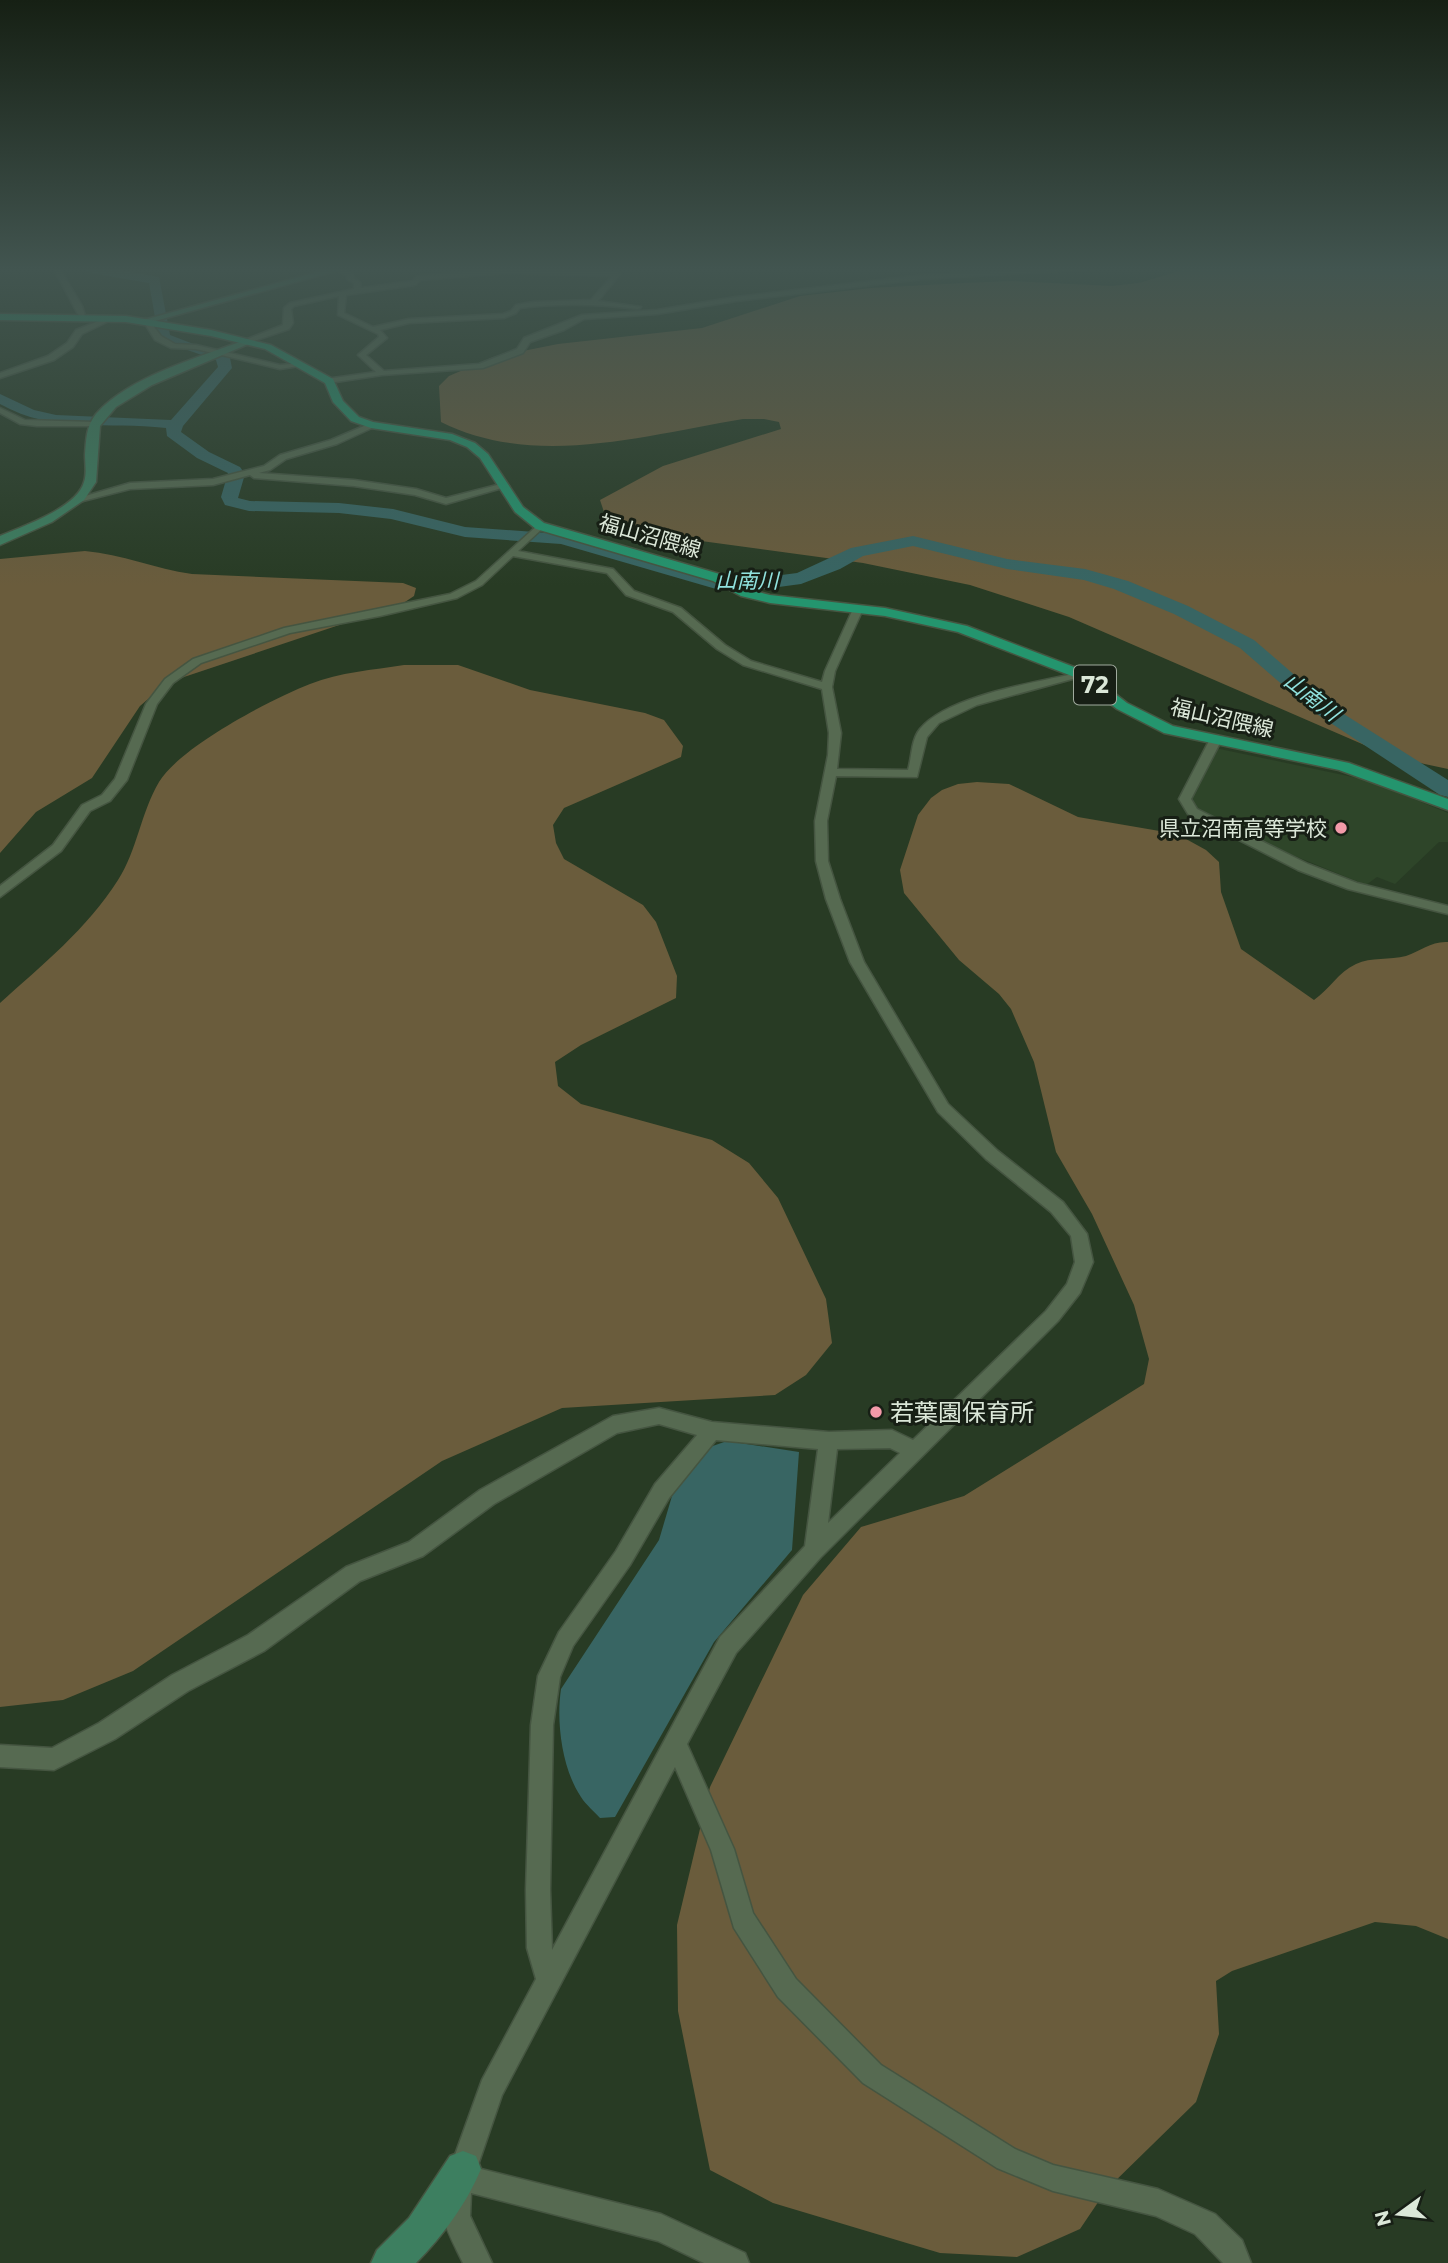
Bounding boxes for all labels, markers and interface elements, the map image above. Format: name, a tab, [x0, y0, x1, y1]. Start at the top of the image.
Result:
street label: 福山沼隈線	[596, 510, 704, 562]
water label: 山南川	[716, 568, 780, 593]
road number: 72	[1074, 666, 1116, 705]
water label: 山南川	[1279, 668, 1346, 727]
street label: 福山沼隈線	[1168, 694, 1276, 742]
place label: 県立沼南高等学校	[1159, 816, 1327, 841]
marker: 県立沼南高等学校	[1333, 820, 1349, 836]
place label: 若葉園保育所	[890, 1398, 1034, 1427]
marker: 若葉園保育所	[868, 1404, 884, 1420]
north arrow	[1364, 2179, 1434, 2249]
text: N	[1370, 2208, 1396, 2229]

